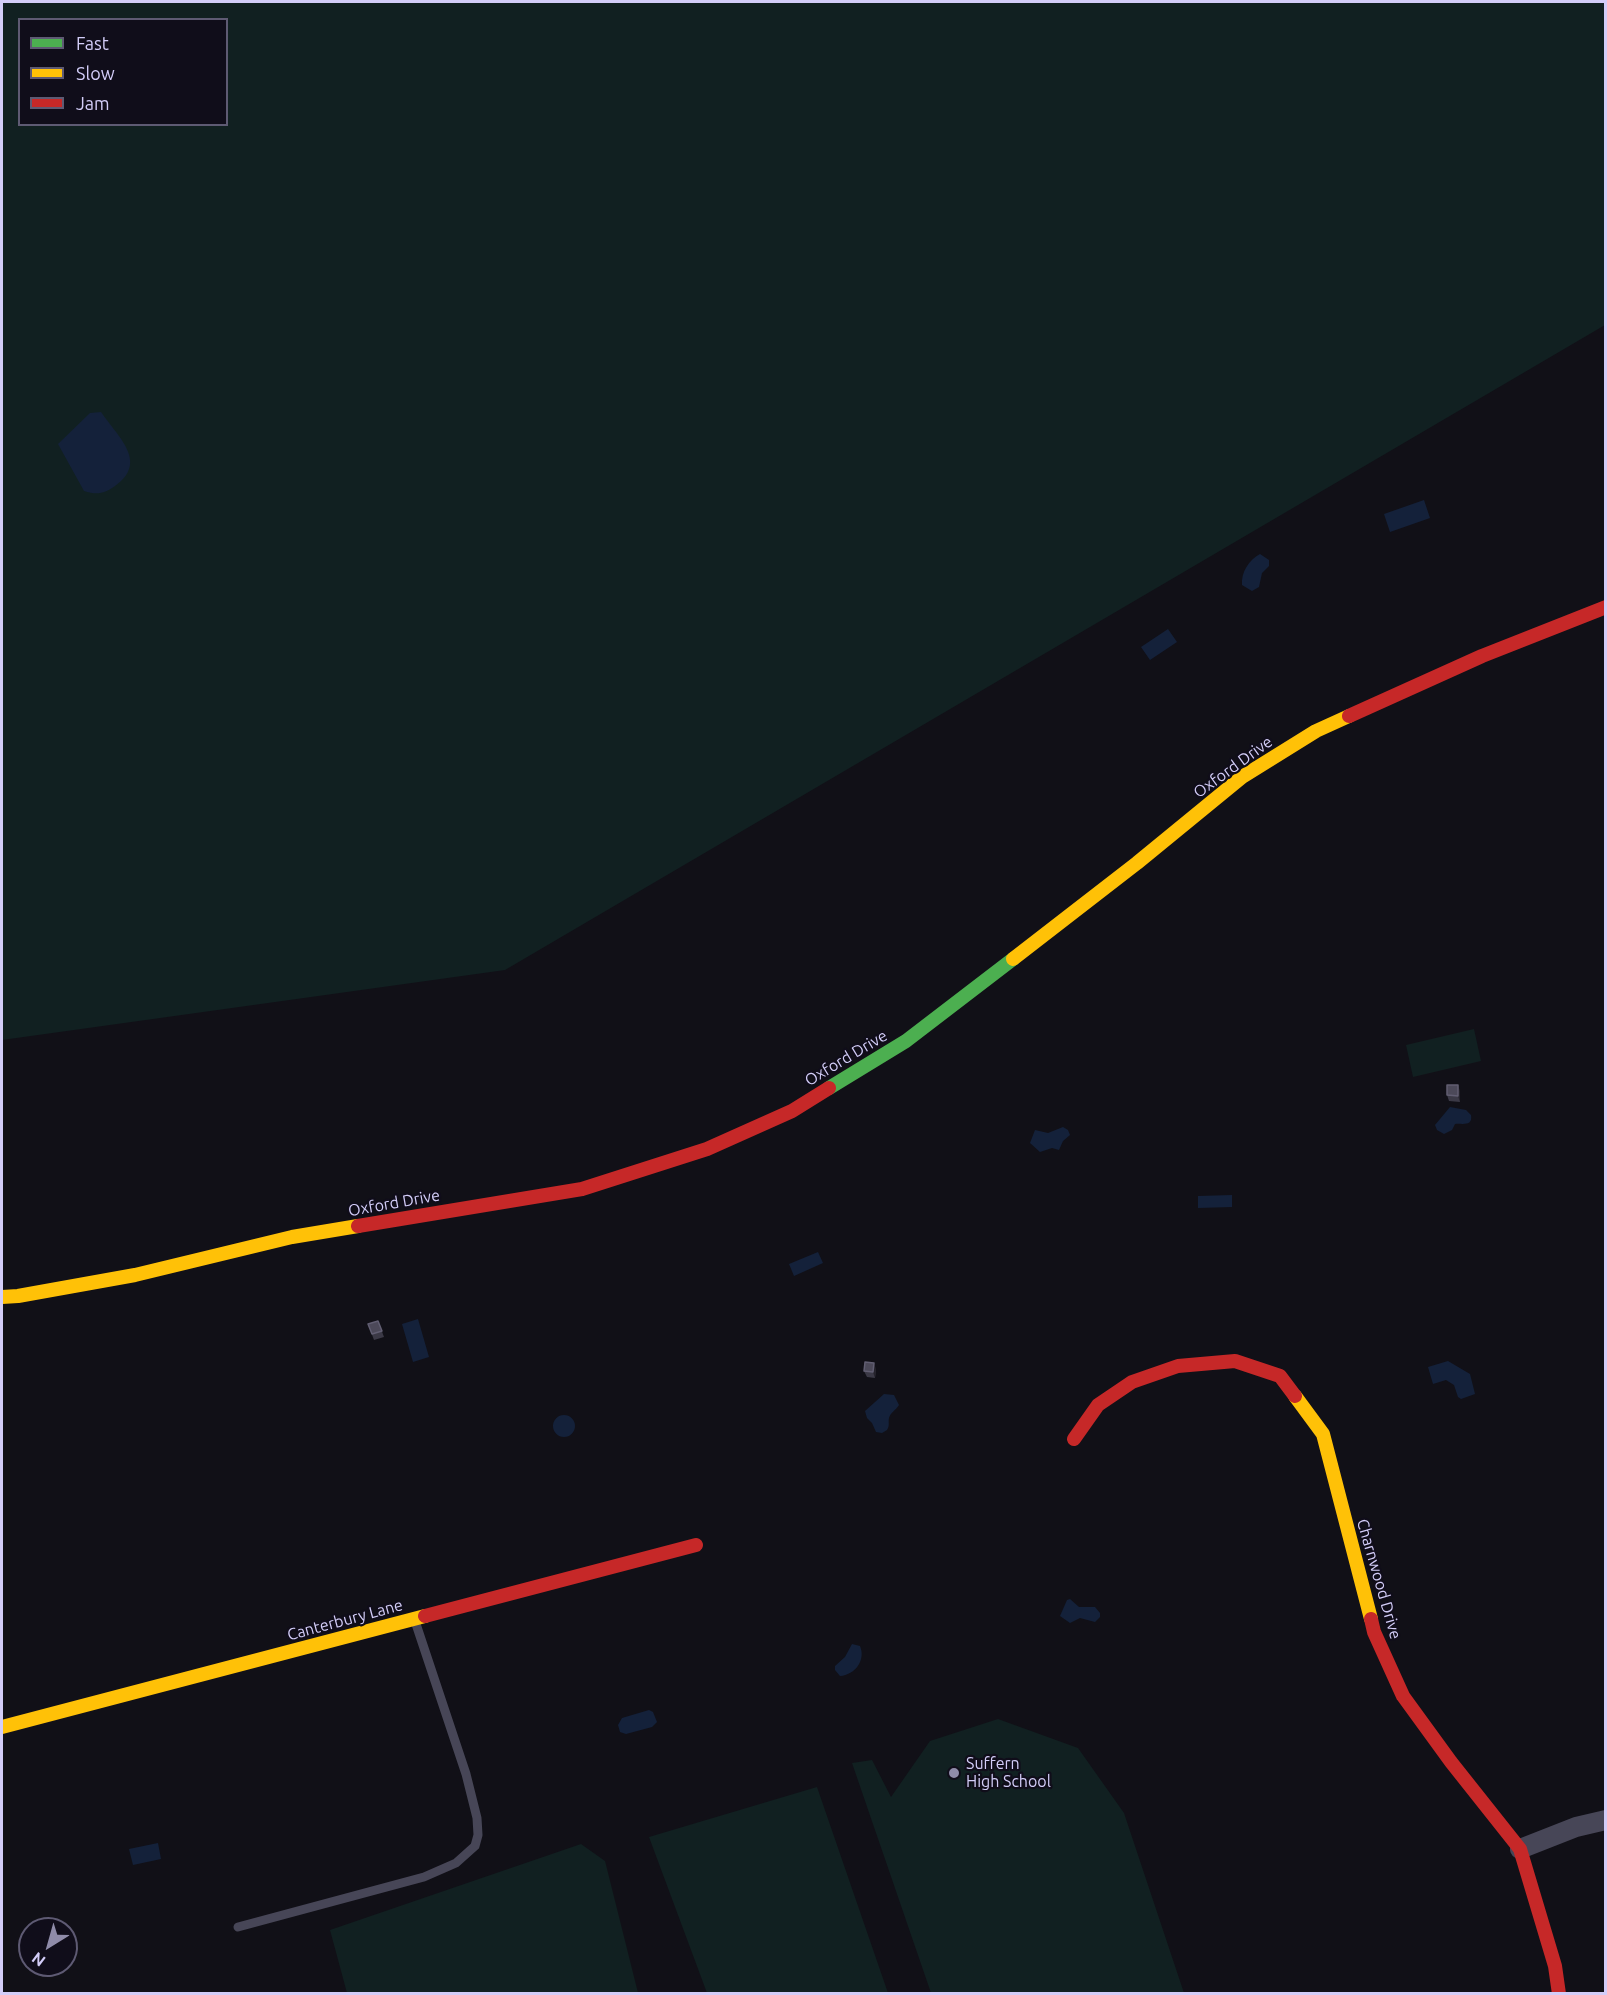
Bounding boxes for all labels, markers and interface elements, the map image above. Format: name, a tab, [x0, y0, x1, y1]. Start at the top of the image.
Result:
legend	[18, 18, 228, 126]
text: Fast	[76, 33, 109, 53]
text: Slow	[76, 63, 115, 83]
text: Jam	[76, 93, 110, 113]
street label: Oxford Drive	[1190, 732, 1276, 802]
street label: Oxford Drive	[801, 1026, 891, 1090]
street label: Oxford Drive	[347, 1185, 441, 1221]
street label: Charnwood Drive	[1353, 1517, 1405, 1641]
street label: Canterbury Lane	[285, 1595, 405, 1645]
place label: Suffern High School	[966, 1754, 1051, 1792]
marker: Suffern High School	[947, 1766, 961, 1780]
north arrow	[18, 1917, 78, 1977]
text: N	[28, 1949, 49, 1971]

